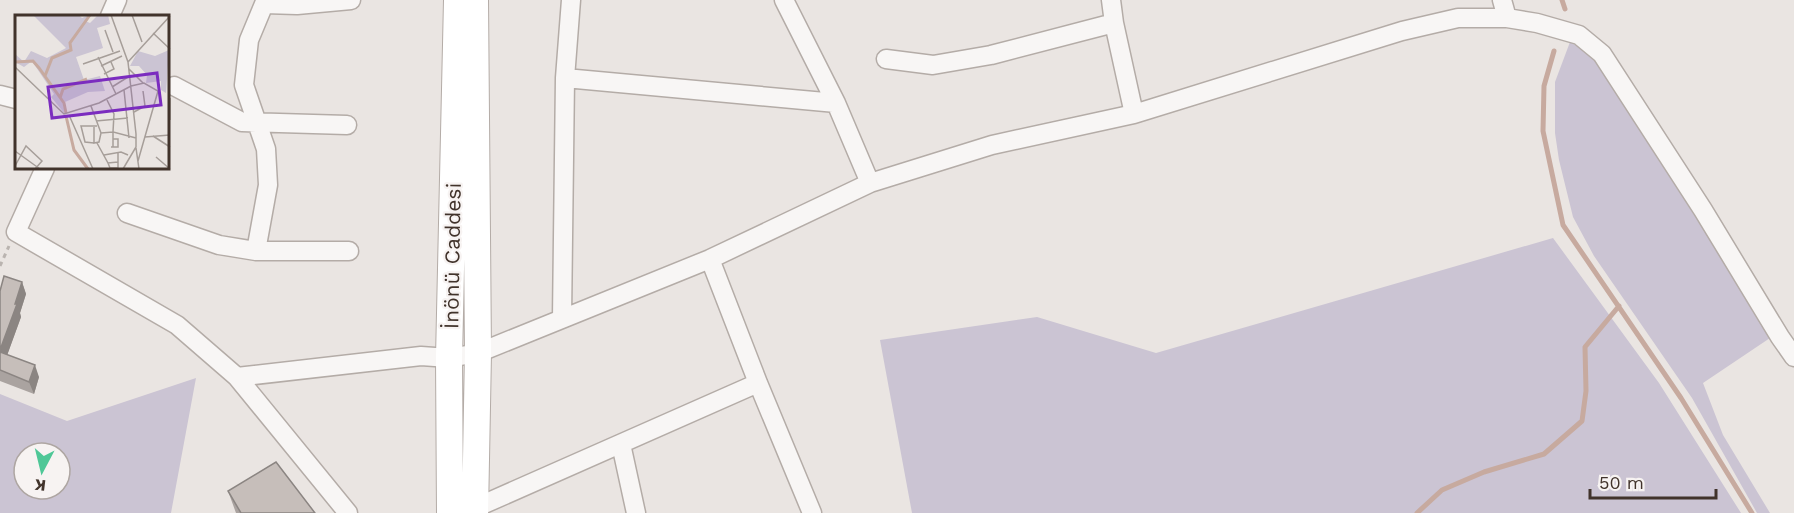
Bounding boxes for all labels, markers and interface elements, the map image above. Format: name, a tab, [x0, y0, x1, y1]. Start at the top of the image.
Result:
inset map	[15, 15, 170, 170]
street label: İnönü Caddesi	[438, 183, 466, 329]
north arrow	[12, 441, 72, 501]
scale bar	[1590, 462, 1716, 500]
text: 50 m	[1599, 472, 1644, 493]
text: K	[34, 475, 47, 495]

